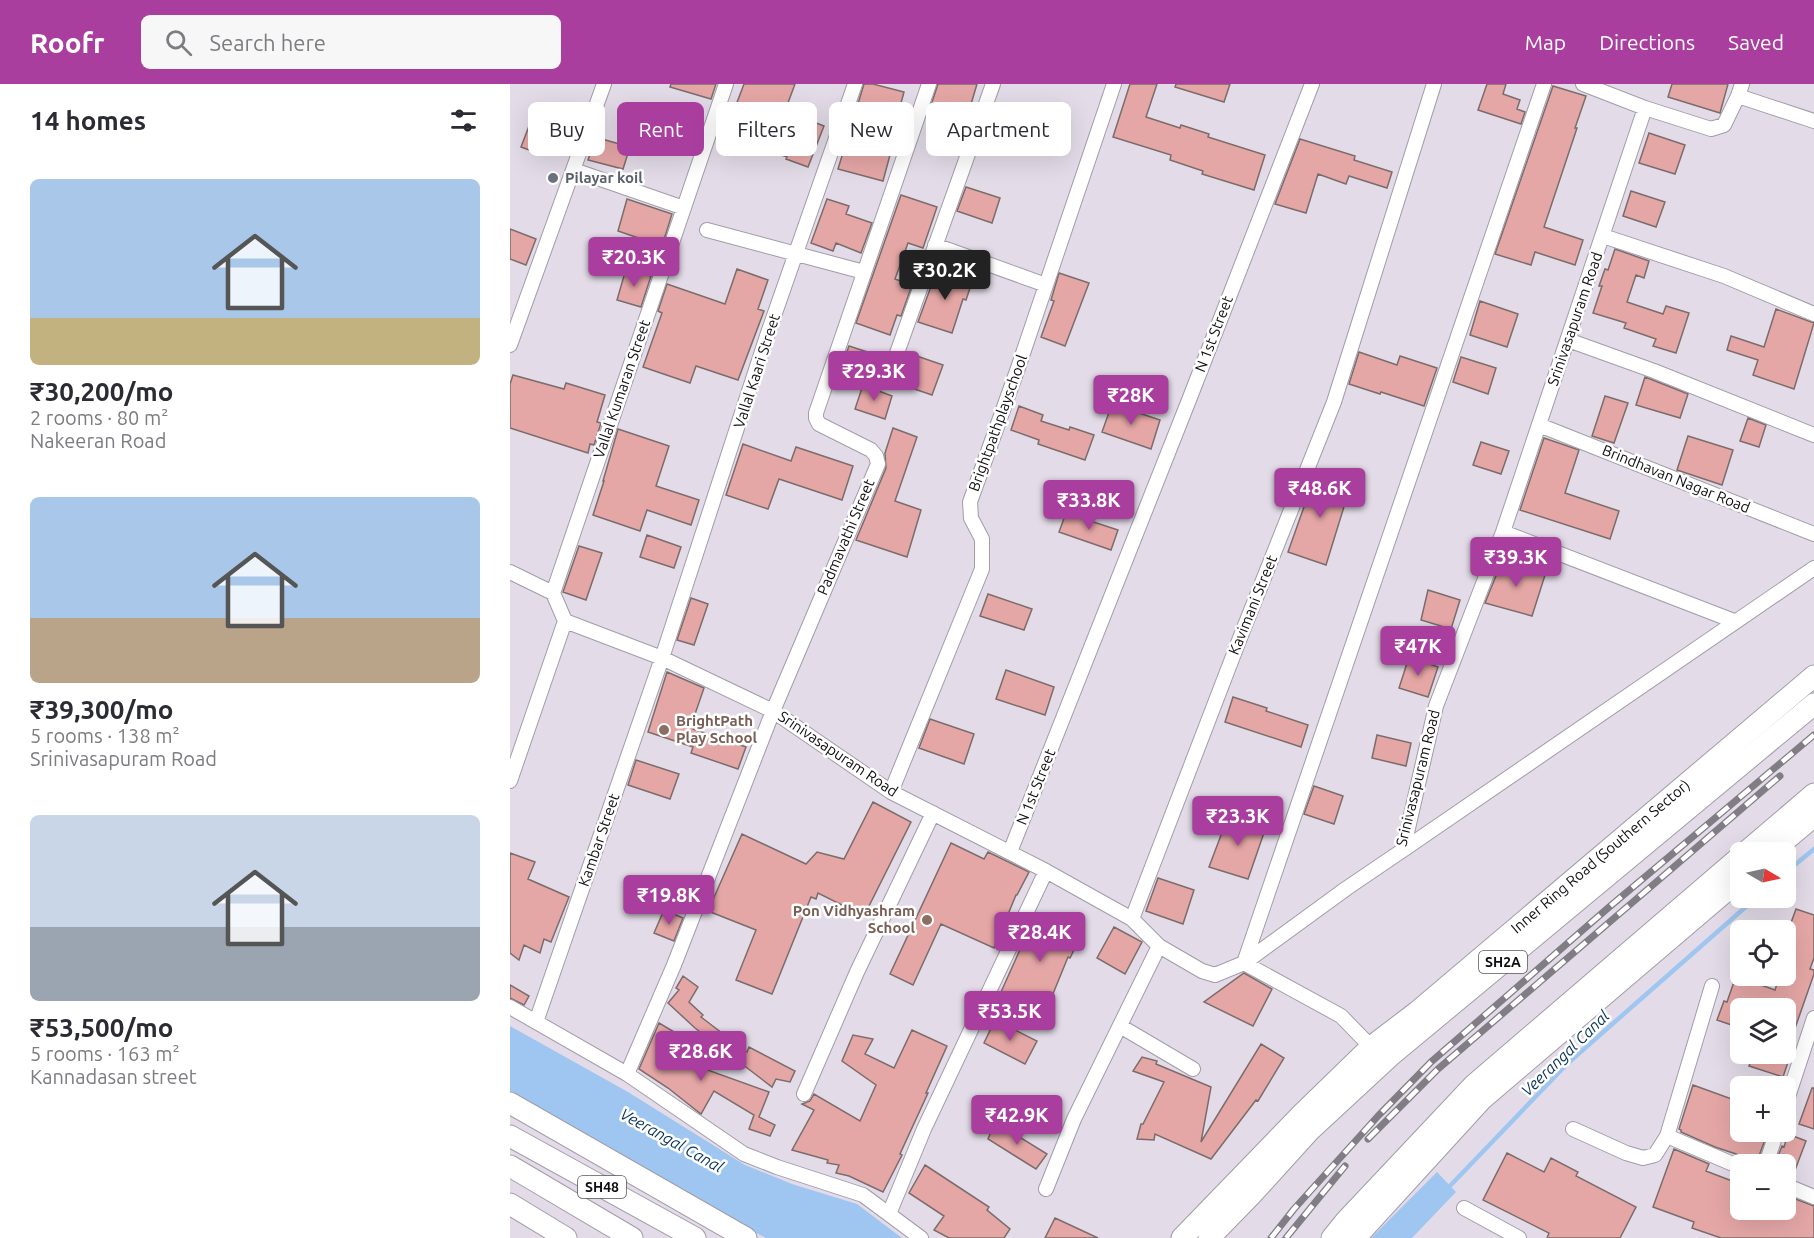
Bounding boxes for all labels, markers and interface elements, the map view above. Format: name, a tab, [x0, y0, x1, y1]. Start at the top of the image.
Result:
search box	[141, 15, 561, 69]
icon: search	[162, 26, 195, 59]
text: Roofr	[30, 27, 105, 58]
text: Search here	[210, 30, 326, 55]
text: Map	[1525, 30, 1566, 54]
text: Directions	[1599, 30, 1695, 54]
text: Saved	[1728, 30, 1784, 54]
chip: Buy	[528, 102, 605, 156]
chip: Rent	[617, 102, 704, 156]
chip: Filters	[716, 102, 817, 156]
chip: New	[829, 102, 914, 156]
chip: Apartment	[926, 102, 1071, 156]
icon: filters	[447, 104, 480, 137]
text: 14 homes	[30, 106, 146, 135]
place label: Pilayar koil	[565, 169, 643, 186]
marker: Pilayar koil	[546, 171, 560, 185]
icon: home	[201, 218, 309, 326]
pin: ₹20.3K	[585, 237, 683, 288]
text: ₹20.3K	[602, 245, 666, 268]
pin: ₹30.2K	[896, 250, 994, 301]
street label: Srinivasapuram Road	[1544, 250, 1605, 388]
text: ₹30.2K	[913, 258, 977, 281]
street label: N 1st Street	[1191, 293, 1236, 374]
street label: Vallal Kaari Street	[730, 311, 783, 430]
street label: Vallal Kumaran Street	[590, 317, 653, 460]
pin: ₹29.3K	[825, 351, 923, 402]
street label: Brightpathplayschool	[965, 352, 1030, 493]
text: ₹29.3K	[842, 359, 906, 382]
pin: ₹28K	[1095, 375, 1167, 426]
text: ₹30,200/mo	[30, 377, 173, 406]
text: ₹28K	[1107, 383, 1155, 406]
text: 2 rooms · 80 m²	[30, 406, 168, 429]
text: Nakeeran Road	[30, 429, 166, 452]
street label: Brindhavan Nagar Road	[1600, 441, 1753, 516]
pin: ₹48.6K	[1271, 468, 1369, 519]
street label: Padmavathi Street	[813, 476, 878, 597]
text: ₹48.6K	[1288, 476, 1352, 499]
pin: ₹33.8K	[1040, 480, 1138, 531]
text: ₹33.8K	[1057, 488, 1121, 511]
icon: home	[201, 536, 309, 644]
pin: ₹39.3K	[1467, 537, 1565, 588]
text: ₹39.3K	[1484, 545, 1548, 568]
street label: Kavimani Street	[1225, 552, 1280, 657]
pin: ₹47K	[1382, 626, 1454, 677]
text: ₹47K	[1394, 634, 1442, 657]
text: ₹39,300/mo	[30, 695, 173, 724]
street label: Srinivasapuram Road	[775, 707, 901, 800]
street label: Srinivasapuram Road	[1392, 708, 1443, 848]
place label: BrightPath Play School	[676, 712, 757, 746]
marker: BrightPath Play School	[657, 723, 671, 737]
text: 5 rooms · 138 m²	[30, 724, 180, 747]
street label: N 1st Street	[1013, 746, 1059, 827]
text: Srinivasapuram Road	[30, 747, 217, 770]
street label: Inner Ring Road (Southern Sector)	[1507, 776, 1693, 937]
street label: Kambar Street	[575, 791, 622, 889]
pin: ₹23.3K	[1189, 796, 1287, 847]
text: ₹23.3K	[1206, 804, 1270, 827]
north arrow	[1730, 842, 1796, 908]
map controls	[1730, 842, 1796, 1220]
icon: home	[201, 854, 309, 962]
pin: ₹19.8K	[620, 875, 718, 926]
text: ₹19.8K	[637, 883, 701, 906]
place label: Pon Vidhyashram School	[793, 902, 915, 936]
pin: ₹28.4K	[991, 912, 1089, 963]
marker: Pon Vidhyashram School	[920, 913, 934, 927]
text: ₹28.4K	[1008, 920, 1072, 943]
button: locate	[1730, 920, 1796, 986]
road number: SH2A	[1479, 951, 1527, 973]
pin: ₹53.5K	[961, 991, 1059, 1042]
button: layers	[1730, 998, 1796, 1064]
text: ₹53.5K	[978, 999, 1042, 1022]
water label: Veerangal Canal	[1517, 1006, 1613, 1099]
text: ₹53,500/mo	[30, 1013, 173, 1042]
pin: ₹28.6K	[652, 1031, 750, 1082]
text: ₹28.6K	[669, 1039, 733, 1062]
text: 5 rooms · 163 m²	[30, 1042, 180, 1065]
text: Kannadasan street	[30, 1065, 197, 1088]
button: +	[1730, 1076, 1796, 1142]
pin: ₹42.9K	[968, 1095, 1066, 1146]
text: ₹42.9K	[985, 1103, 1049, 1126]
water label: Veerangal Canal	[617, 1104, 727, 1176]
button: −	[1730, 1154, 1796, 1220]
road number: SH48	[578, 1176, 626, 1198]

